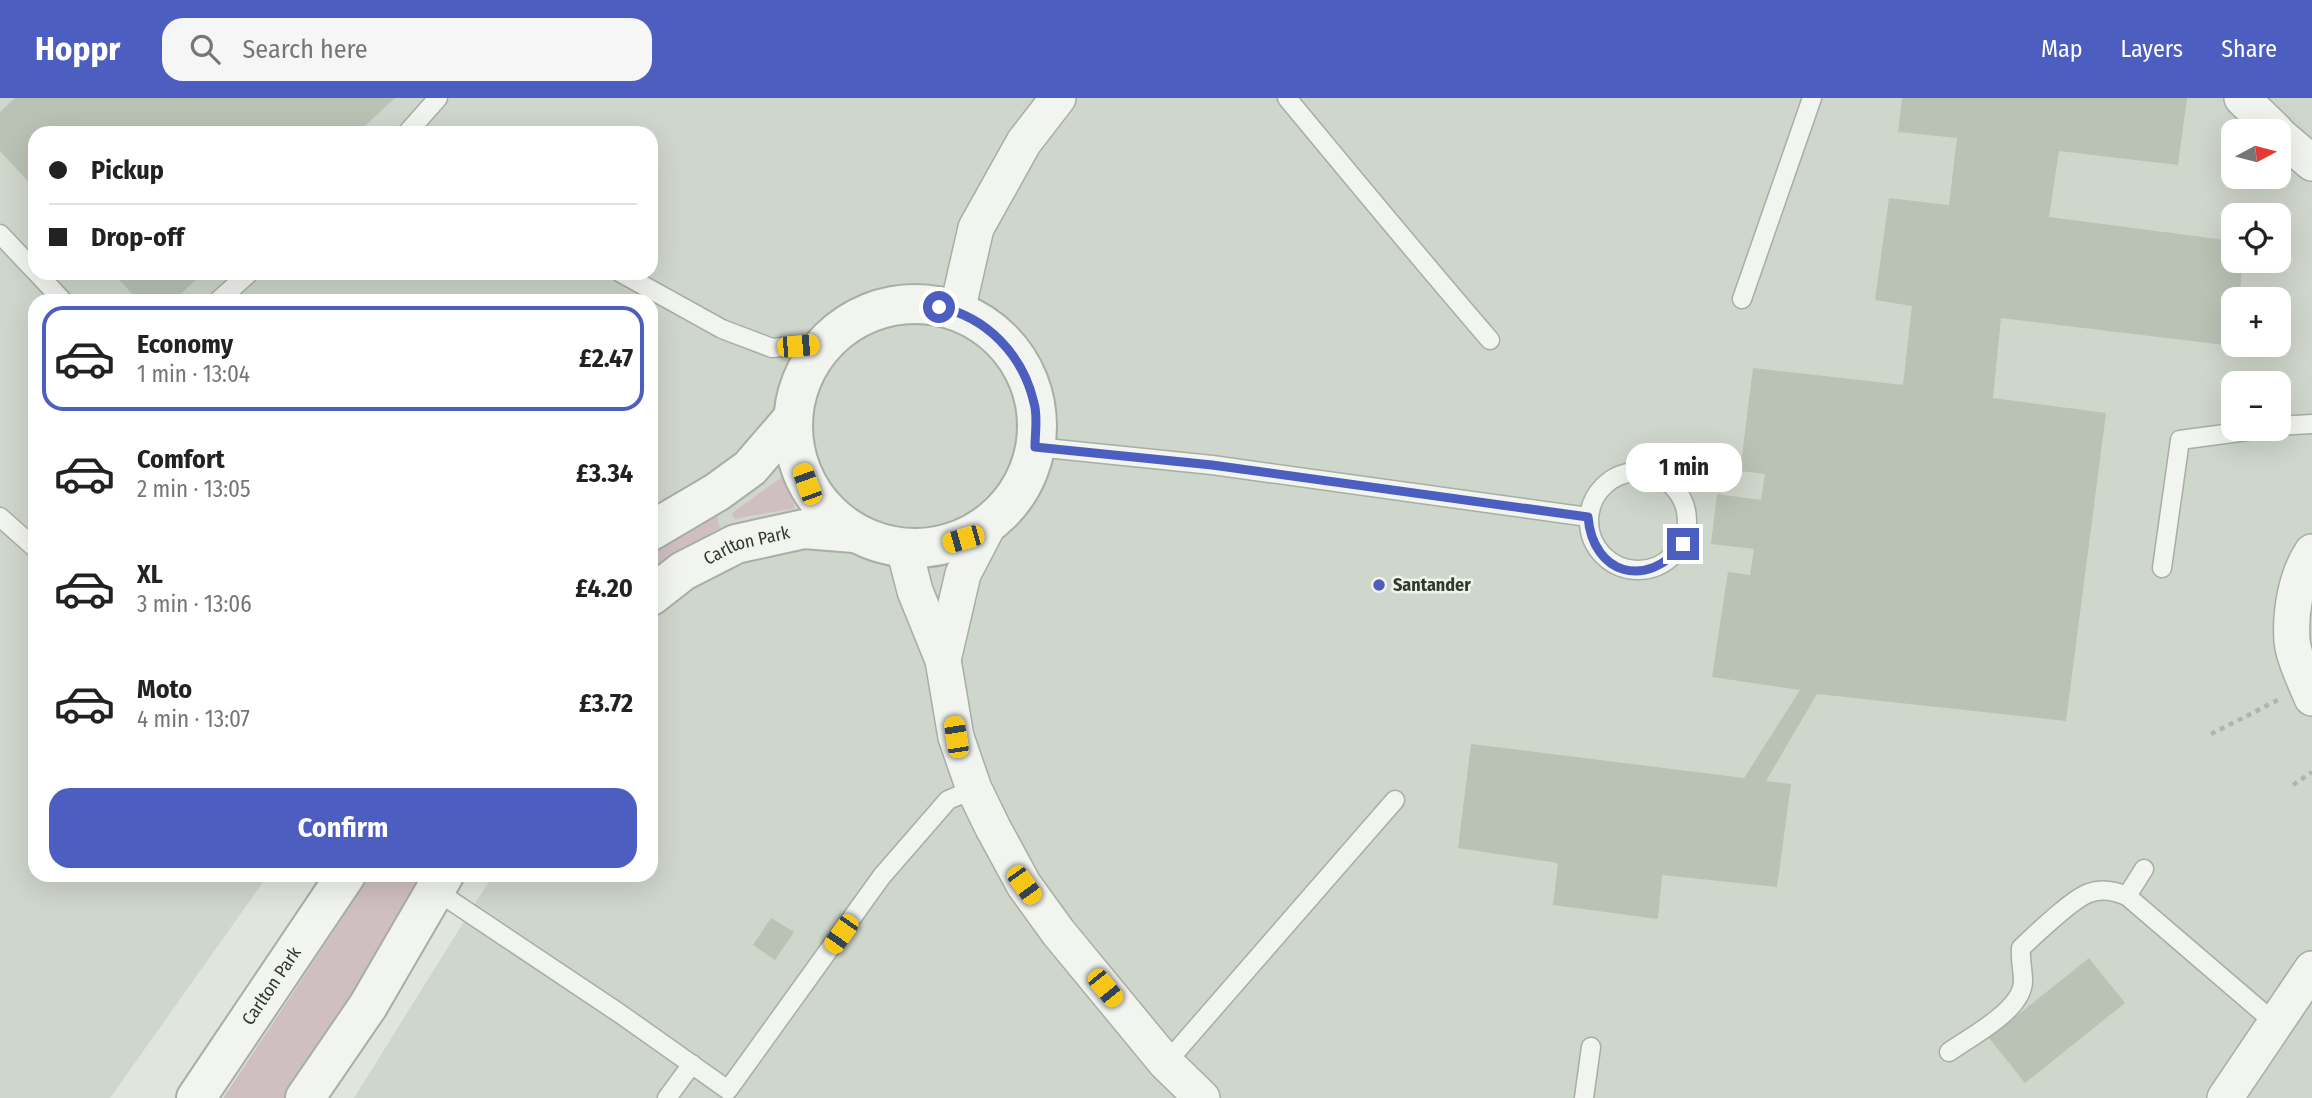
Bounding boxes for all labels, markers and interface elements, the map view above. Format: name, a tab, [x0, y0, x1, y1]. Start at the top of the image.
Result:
search box	[162, 18, 652, 81]
text: Hoppr	[35, 29, 120, 69]
icon: search	[186, 30, 224, 68]
text: Search here	[242, 34, 368, 65]
text: Map	[2041, 35, 2083, 63]
text: Layers	[2121, 35, 2183, 63]
text: Share	[2221, 35, 2277, 63]
north arrow	[2221, 119, 2291, 189]
map controls	[2221, 119, 2291, 441]
text: Pickup	[91, 155, 164, 186]
button: locate	[2221, 203, 2291, 273]
text: Drop-off	[91, 222, 184, 253]
button: +	[2221, 287, 2291, 357]
route start	[923, 291, 955, 323]
icon: car	[53, 327, 116, 390]
text: Economy	[137, 329, 233, 360]
car	[777, 334, 820, 358]
text: £2.47	[579, 343, 633, 374]
text: 1 min · 13:04	[137, 360, 250, 388]
button: −	[2221, 371, 2291, 441]
icon: car	[53, 442, 116, 505]
callout: 1 min	[1625, 442, 1741, 492]
text: Comfort	[137, 444, 225, 475]
text: 1 min	[1659, 453, 1709, 481]
text: £3.34	[576, 458, 633, 489]
car	[790, 461, 825, 507]
text: 2 min · 13:05	[137, 475, 251, 503]
street label: Carlton Park	[700, 521, 792, 570]
car	[940, 523, 987, 555]
route end	[1667, 528, 1699, 560]
icon: car	[53, 557, 116, 620]
text: XL	[137, 559, 163, 590]
text: £4.20	[575, 573, 633, 604]
place label: Santander	[1393, 574, 1471, 596]
marker: Santander	[1371, 577, 1387, 593]
text: 3 min · 13:06	[137, 590, 252, 618]
icon: car	[53, 672, 116, 735]
text: Moto	[137, 674, 192, 705]
text: £3.72	[579, 688, 633, 719]
text: 4 min · 13:07	[137, 705, 250, 733]
car	[943, 715, 970, 759]
button: Confirm	[49, 788, 637, 868]
car	[1004, 862, 1045, 908]
car	[821, 911, 862, 957]
street label: Carlton Park	[237, 942, 306, 1029]
car	[1084, 965, 1127, 1011]

